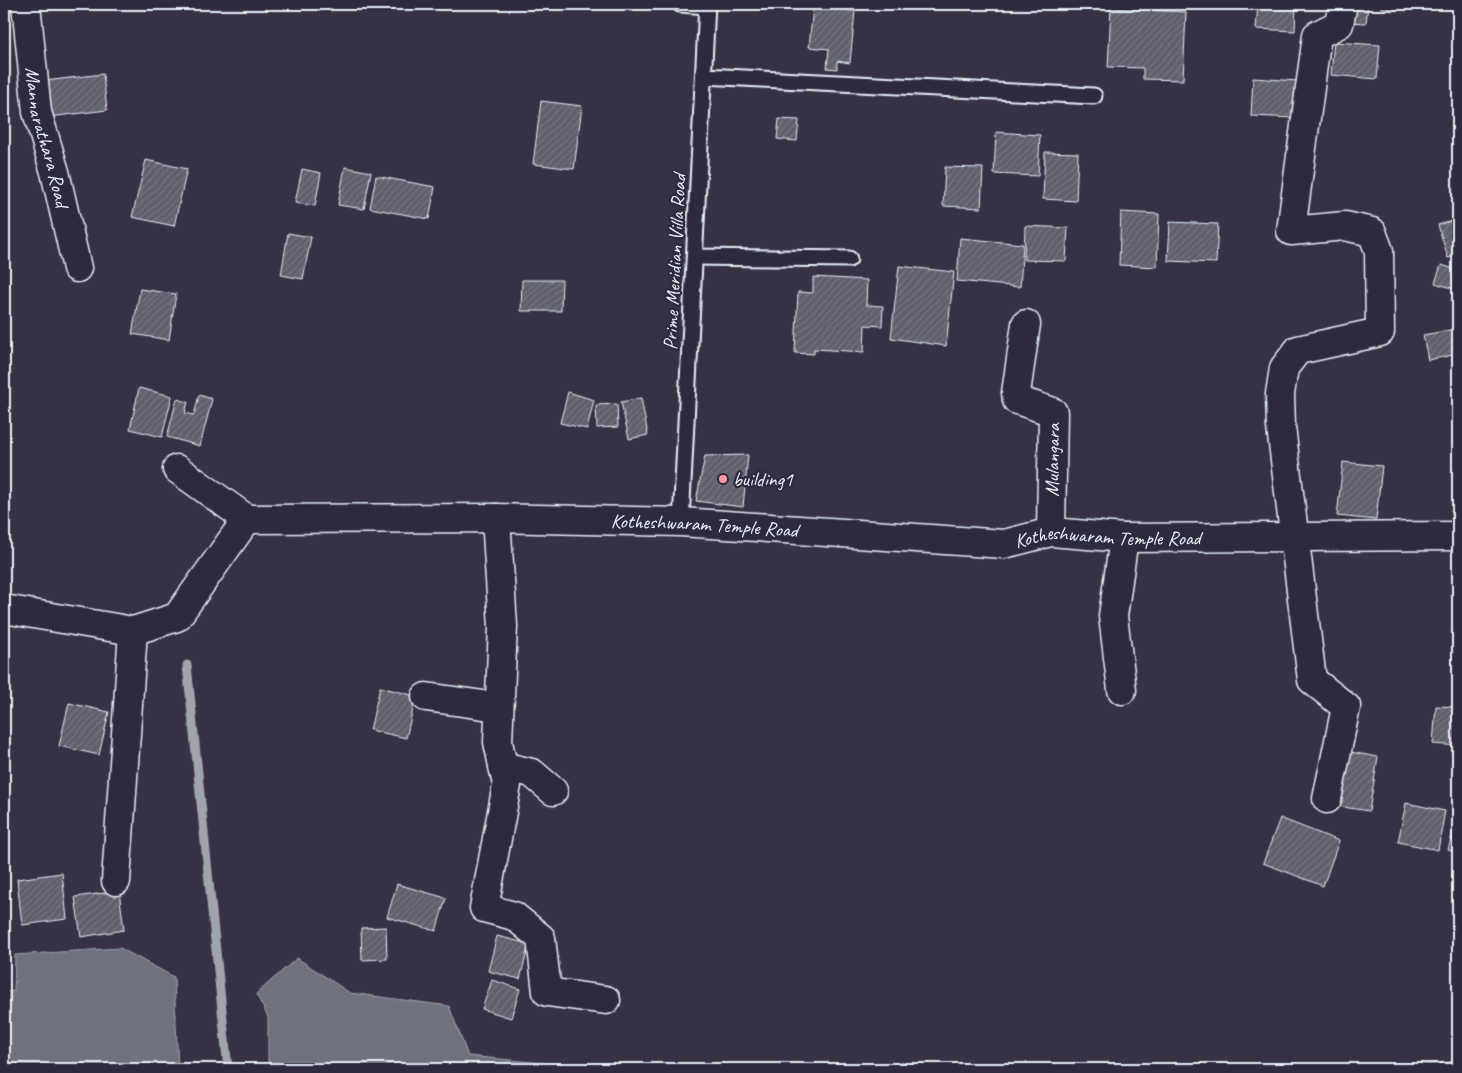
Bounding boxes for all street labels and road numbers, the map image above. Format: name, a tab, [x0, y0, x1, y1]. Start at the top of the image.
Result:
street label: Mannarathara Road	[19, 66, 75, 213]
street label: Prime Meridian Villa Road	[657, 170, 692, 351]
street label: Mulangara	[1039, 422, 1066, 497]
street label: Kotheshwaram Temple Road	[611, 508, 802, 543]
street label: Kotheshwaram Temple Road	[1012, 520, 1204, 554]

